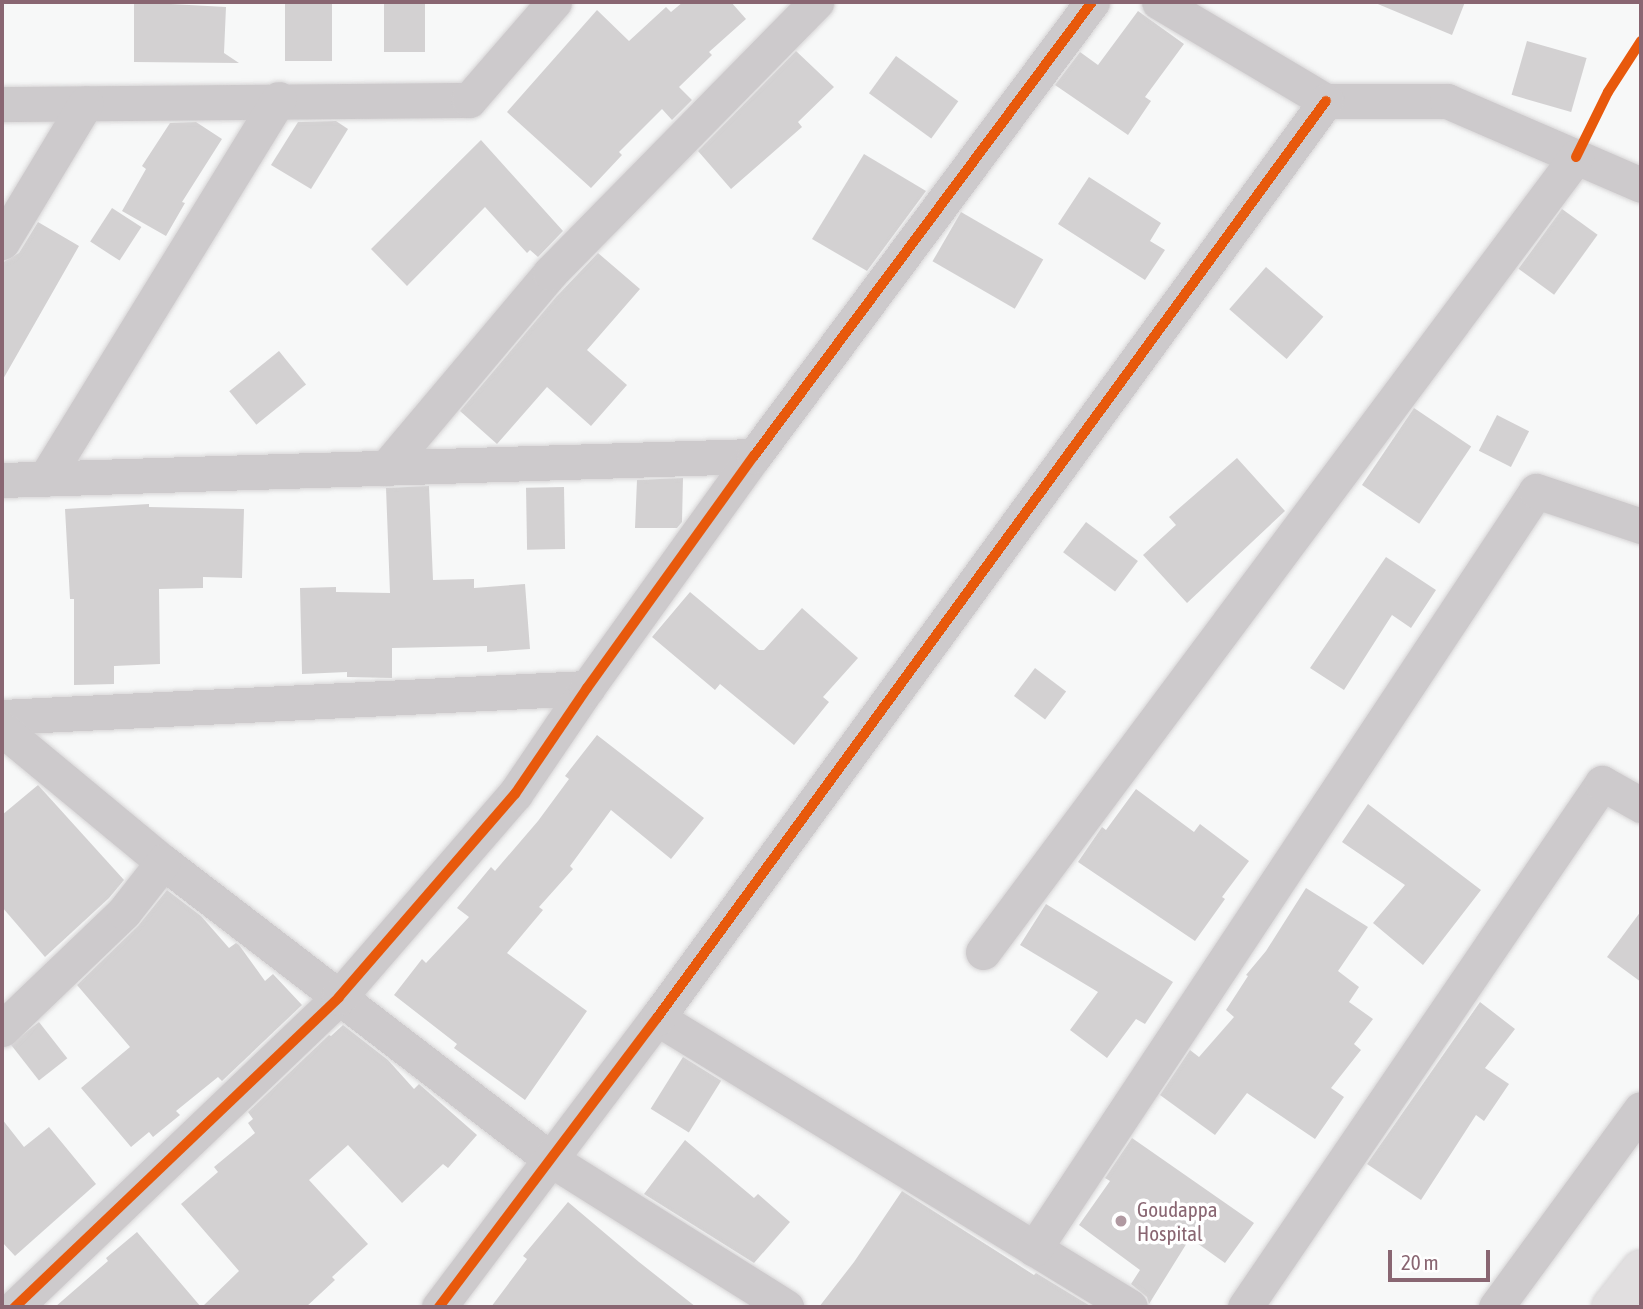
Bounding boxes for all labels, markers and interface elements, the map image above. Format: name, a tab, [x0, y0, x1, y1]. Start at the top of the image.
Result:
place label: Goudappa Hospital	[1137, 1196, 1218, 1246]
marker: Goudappa Hospital	[1111, 1211, 1131, 1231]
scale bar	[1391, 1236, 1492, 1280]
text: 20 m	[1401, 1250, 1439, 1274]

